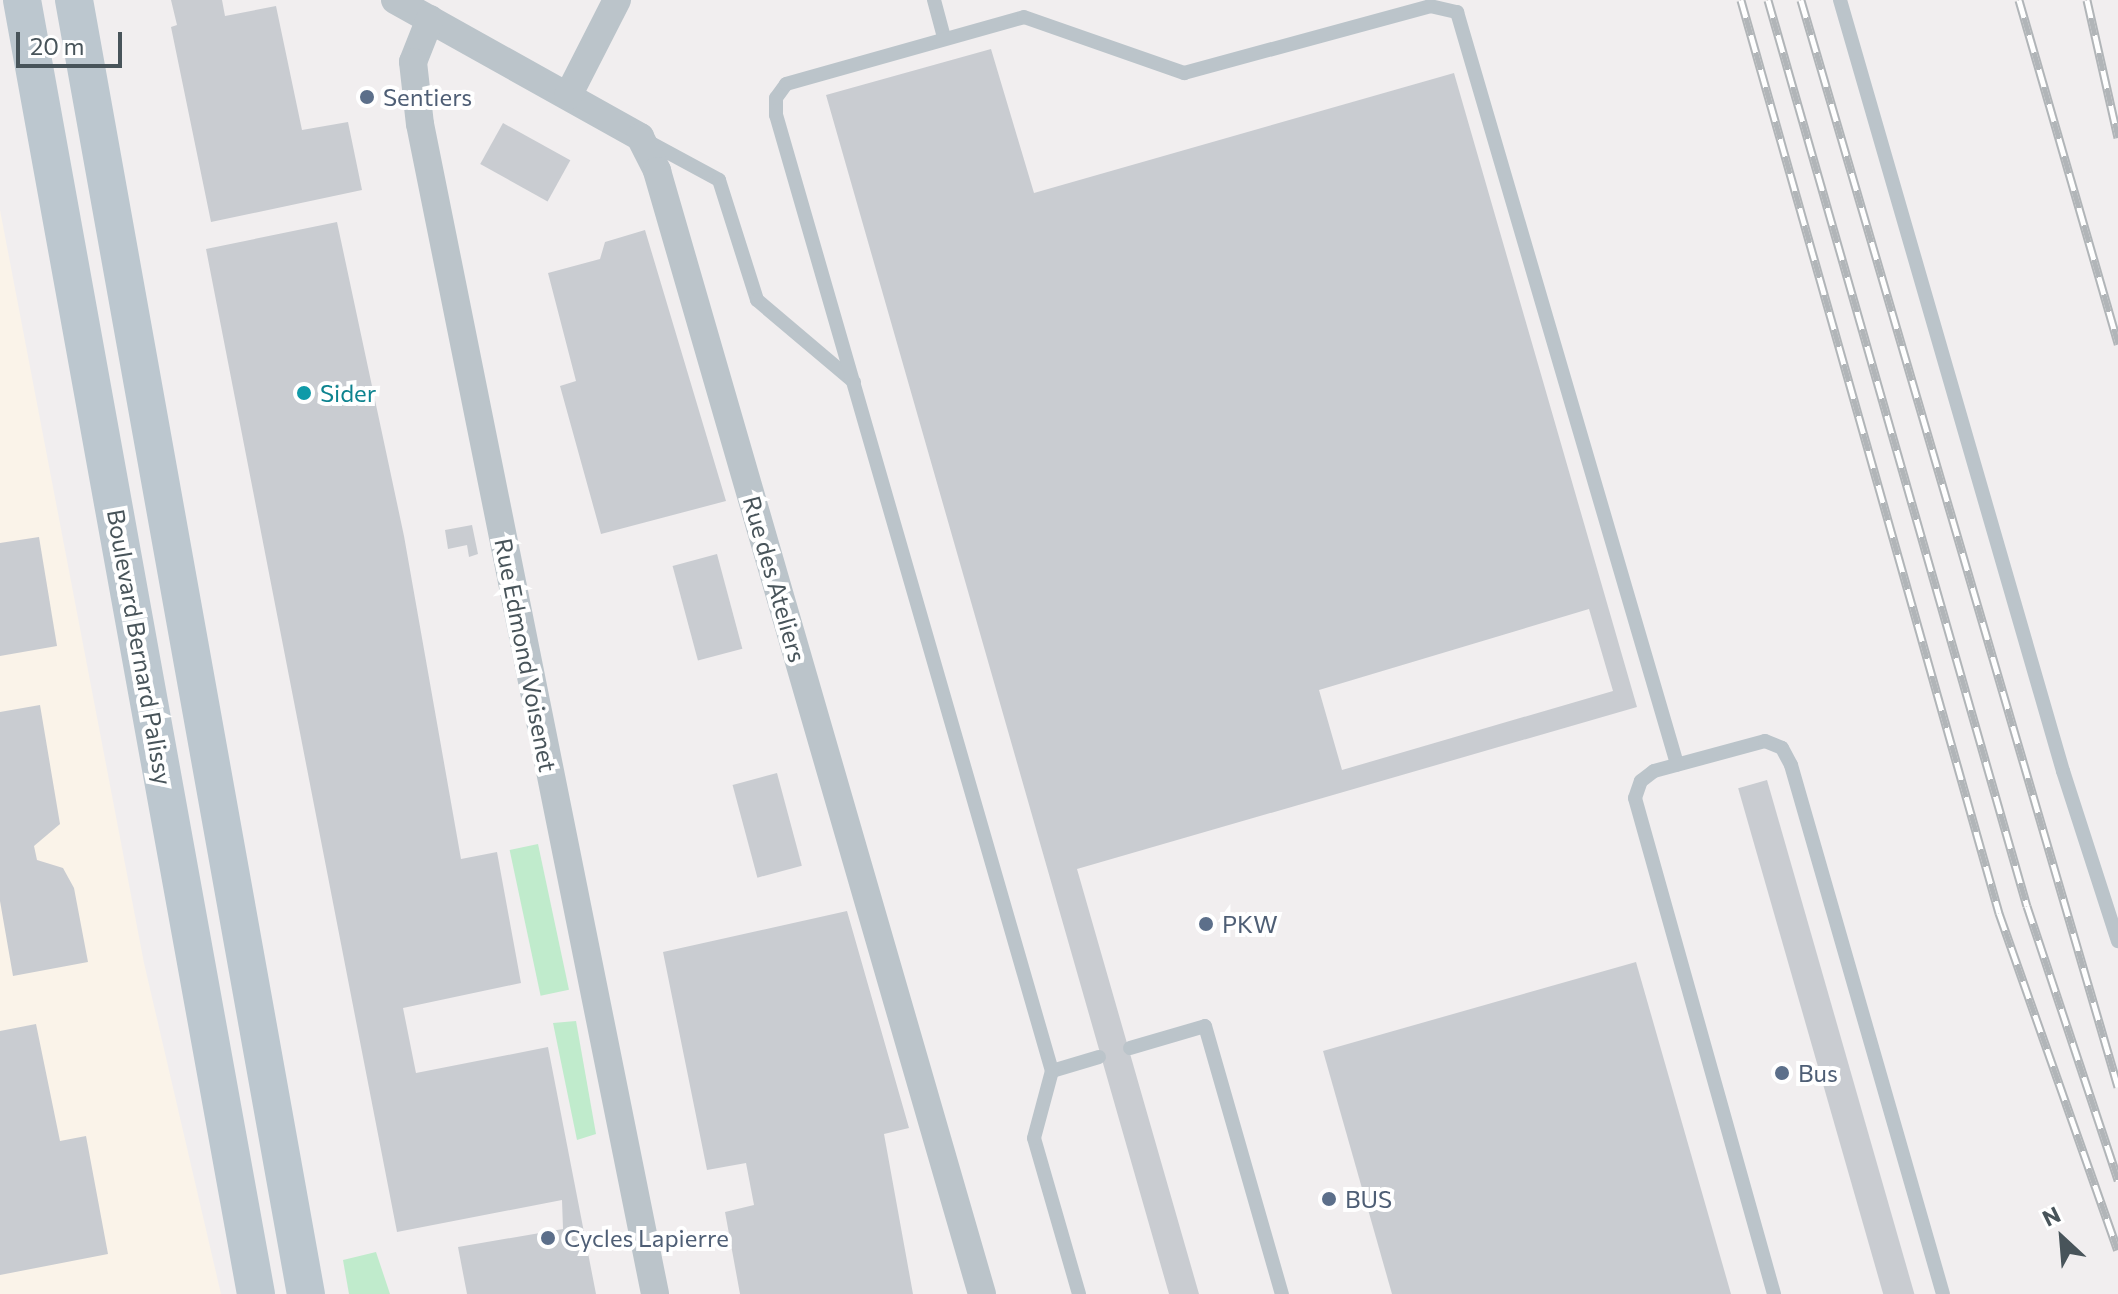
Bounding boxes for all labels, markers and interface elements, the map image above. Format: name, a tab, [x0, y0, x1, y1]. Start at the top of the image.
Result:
scale bar	[20, 16, 126, 66]
text: 20 m	[30, 31, 84, 60]
place label: Sentiers	[383, 83, 472, 111]
marker: Sentiers	[358, 88, 376, 106]
place label: Sider	[320, 379, 376, 407]
marker: Sider	[295, 384, 313, 402]
street label: Rue des Ateliers	[738, 493, 812, 665]
street label: Boulevard Bernard Palissy	[102, 507, 178, 787]
street label: Rue Edmond Voisenet	[489, 536, 563, 774]
place label: PKW	[1222, 910, 1278, 938]
marker: PKW	[1197, 915, 1215, 933]
place label: Bus	[1798, 1059, 1838, 1087]
marker: Bus	[1773, 1064, 1791, 1082]
place label: BUS	[1345, 1185, 1392, 1213]
marker: BUS	[1320, 1190, 1338, 1208]
north arrow	[2022, 1198, 2102, 1278]
text: N	[2038, 1200, 2065, 1232]
place label: Cycles Lapierre	[564, 1224, 729, 1252]
marker: Cycles Lapierre	[539, 1229, 557, 1247]

